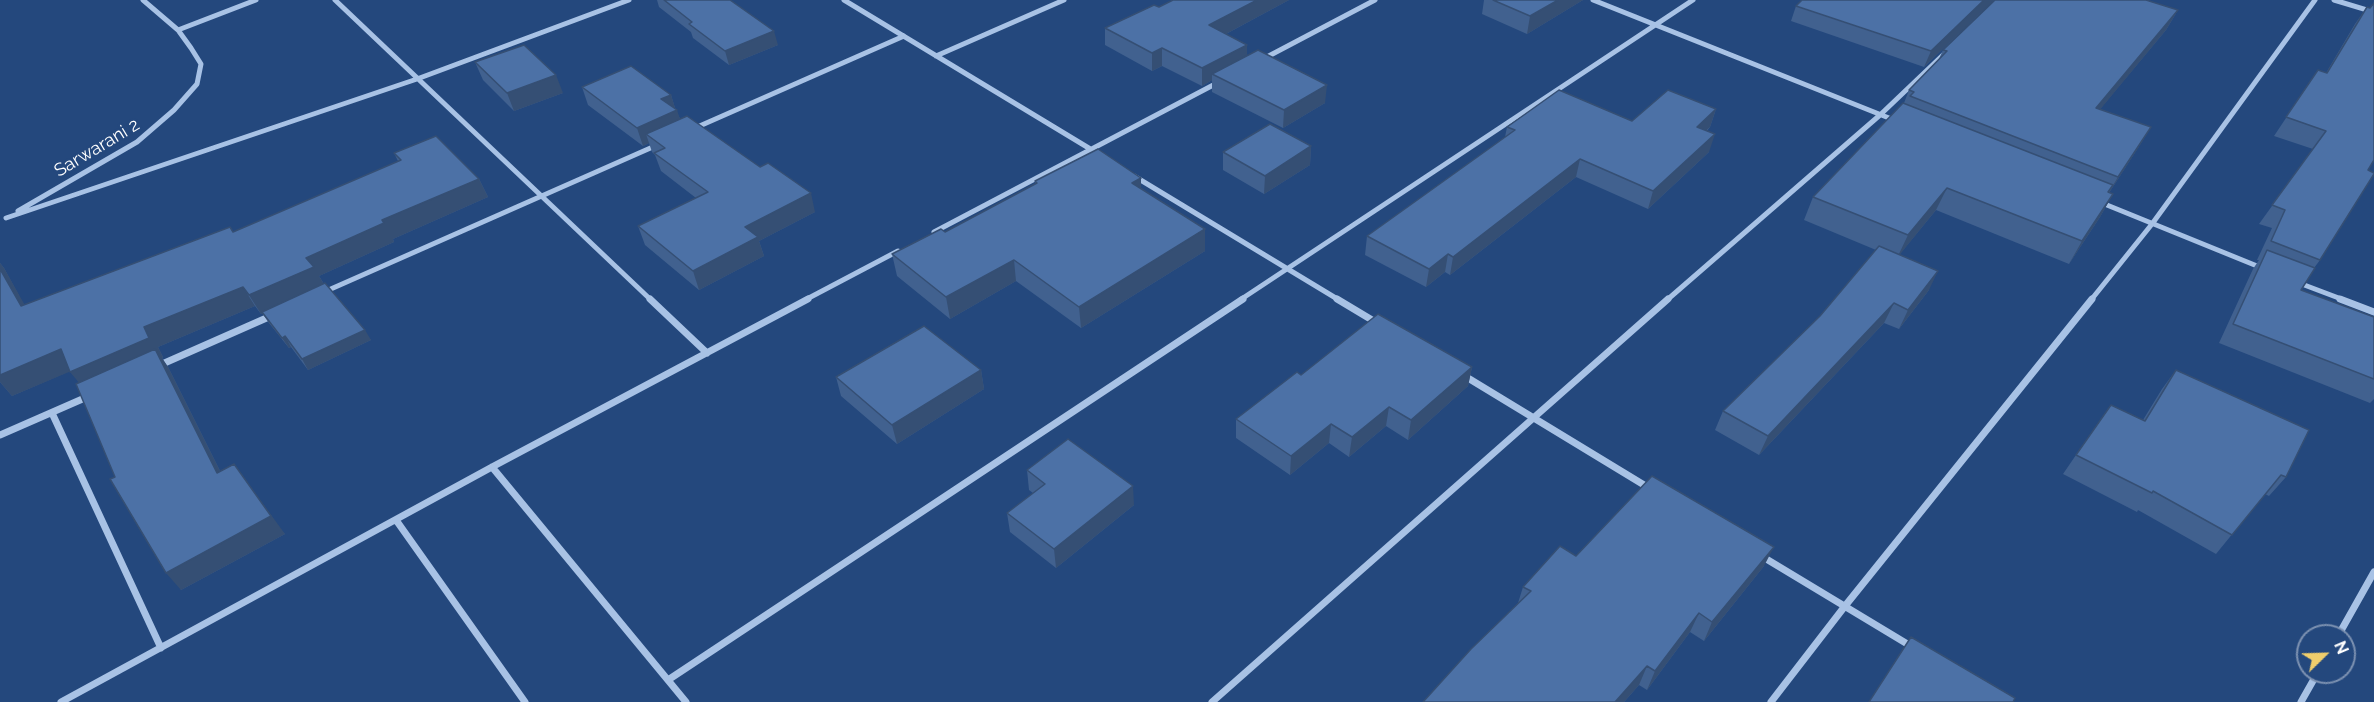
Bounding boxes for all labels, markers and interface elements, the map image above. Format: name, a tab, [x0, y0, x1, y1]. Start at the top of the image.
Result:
street label: Sarwarani 2	[50, 114, 144, 182]
north arrow	[2296, 624, 2356, 684]
text: N	[2330, 638, 2352, 657]

